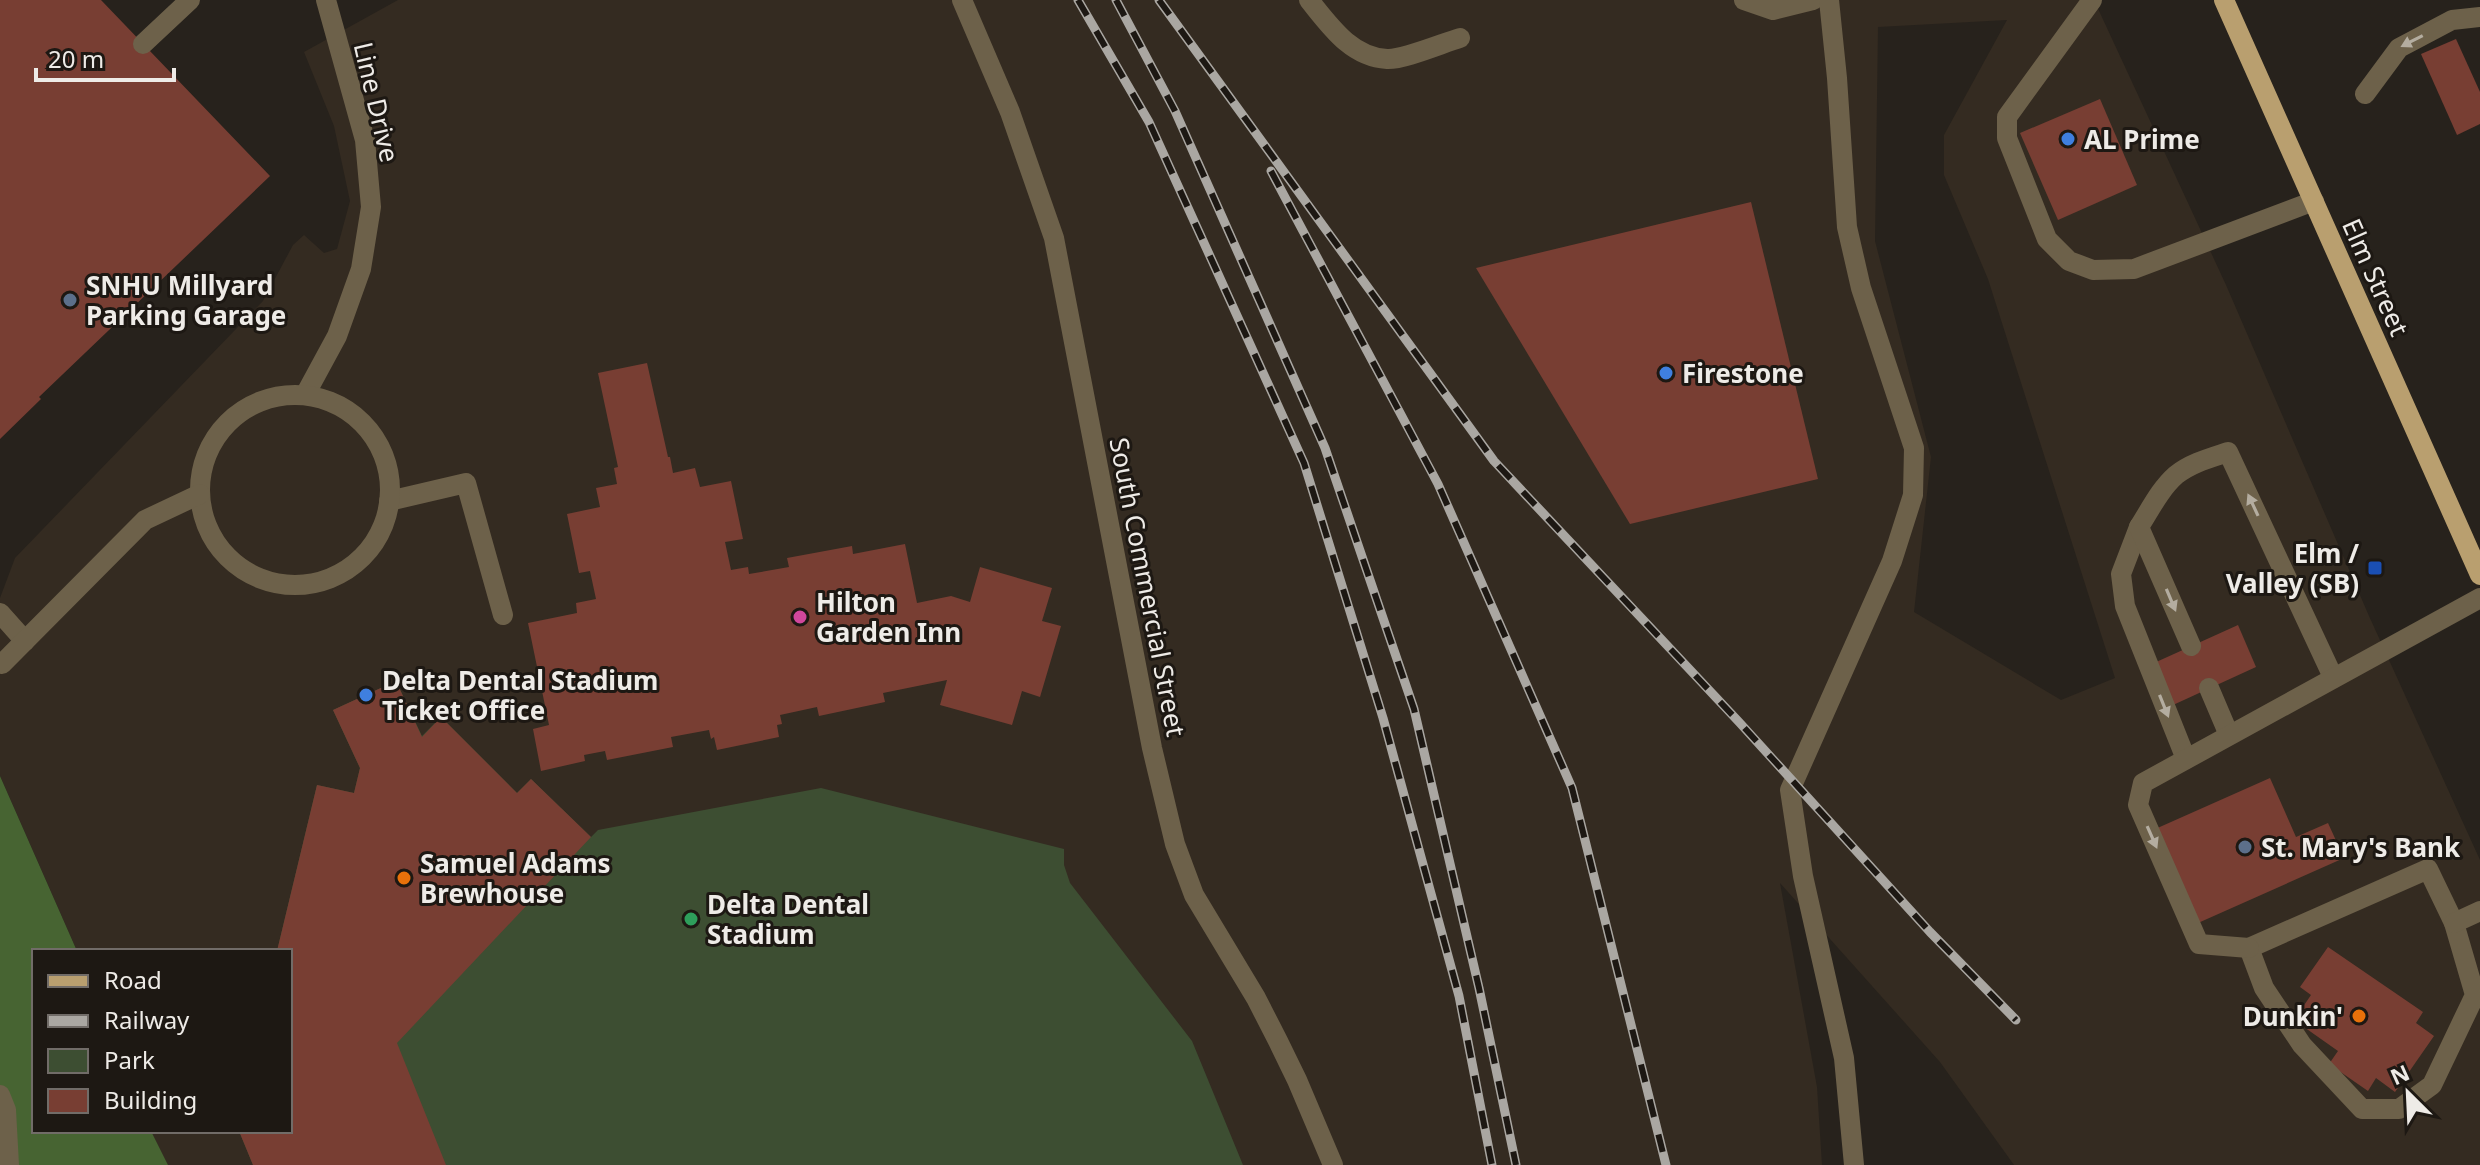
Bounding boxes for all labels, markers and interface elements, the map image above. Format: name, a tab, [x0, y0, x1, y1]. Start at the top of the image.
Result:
scale bar	[36, 32, 174, 82]
one-way arrow	[2401, 34, 2424, 47]
street label: Line Drive	[346, 38, 408, 166]
text: 20 m	[48, 42, 104, 75]
place label: AL Prime	[2084, 121, 2200, 157]
marker: AL Prime	[2059, 130, 2077, 148]
street label: Elm Street	[2334, 213, 2418, 341]
place label: SNHU Millyard Parking Garage	[86, 267, 286, 333]
marker: SNHU Millyard Parking Garage	[61, 291, 79, 309]
place label: Firestone	[1682, 355, 1804, 391]
marker: Firestone	[1657, 364, 1675, 382]
street label: South Commercial Street	[1101, 434, 1195, 740]
one-way arrow	[2246, 494, 2260, 517]
place label: Elm / Valley (SB)	[2226, 535, 2359, 601]
marker: Elm / Valley (SB)	[2366, 559, 2384, 577]
place label: Hilton Garden Inn	[816, 584, 961, 650]
one-way arrow	[2164, 589, 2177, 612]
marker: Hilton Garden Inn	[791, 608, 809, 626]
place label: Delta Dental Stadium Ticket Office	[382, 662, 658, 728]
marker: Delta Dental Stadium Ticket Office	[357, 686, 375, 704]
one-way arrow	[2158, 694, 2171, 718]
one-way arrow	[2145, 825, 2158, 848]
place label: St. Mary's Bank	[2261, 829, 2461, 865]
marker: St. Mary's Bank	[2236, 838, 2254, 856]
place label: Samuel Adams Brewhouse	[420, 845, 611, 911]
marker: Samuel Adams Brewhouse	[395, 869, 413, 887]
place label: Delta Dental Stadium	[707, 886, 869, 952]
marker: Delta Dental Stadium	[682, 910, 700, 928]
legend	[32, 949, 292, 1133]
text: Road	[104, 963, 162, 996]
place label: Dunkin'	[2243, 998, 2343, 1034]
text: Railway	[104, 1003, 190, 1036]
marker: Dunkin'	[2350, 1007, 2368, 1025]
text: Park	[104, 1043, 155, 1076]
north arrow	[2368, 1053, 2448, 1133]
text: N	[2385, 1056, 2414, 1091]
text: Building	[104, 1083, 197, 1116]

